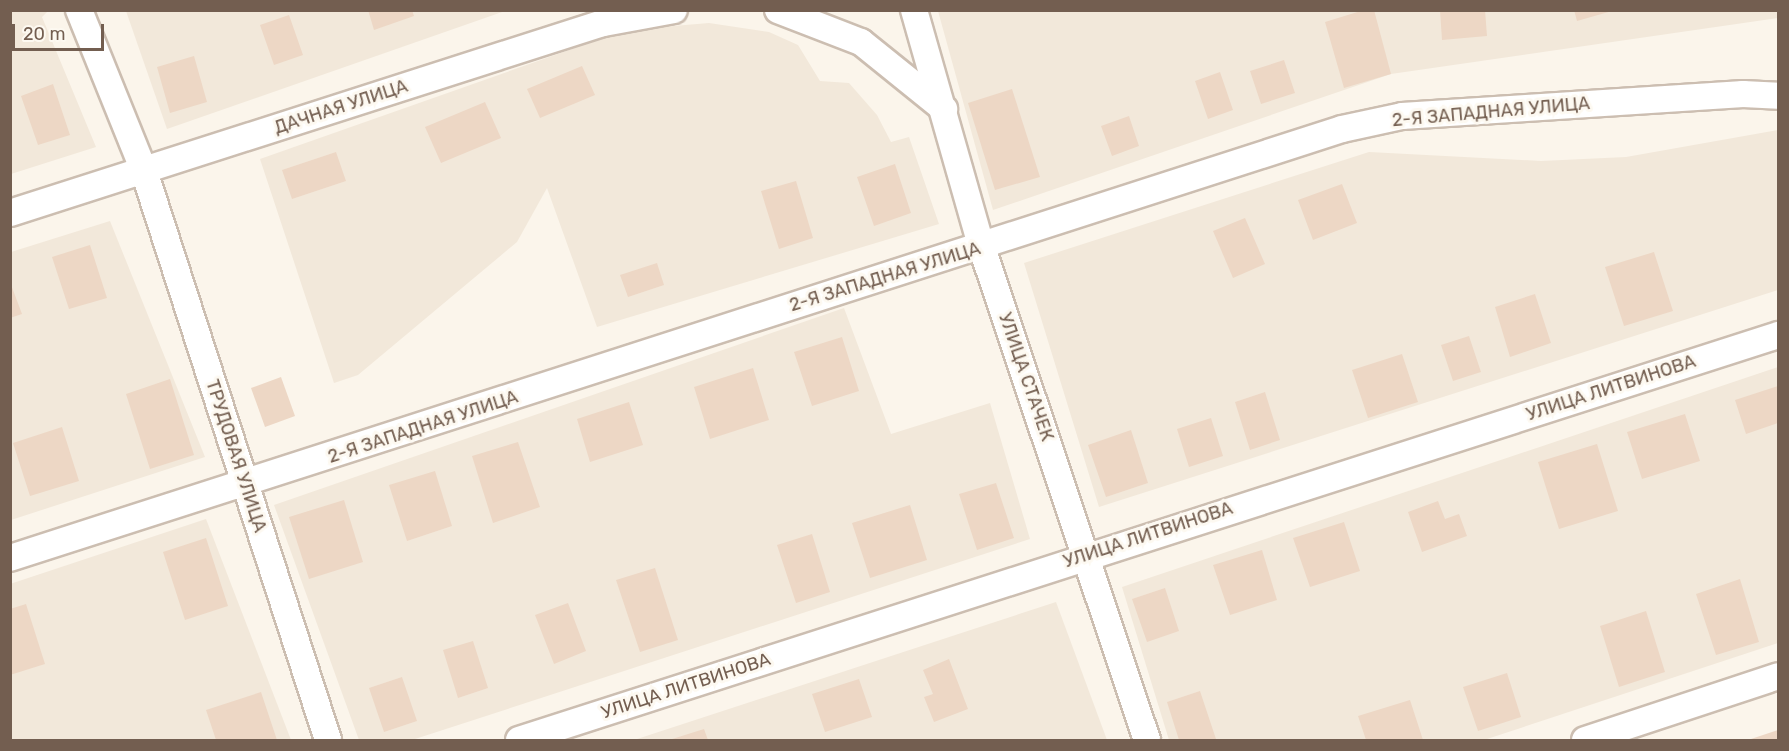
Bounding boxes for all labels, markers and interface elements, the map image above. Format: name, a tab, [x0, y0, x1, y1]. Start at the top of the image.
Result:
scale bar	[15, 12, 106, 50]
text: 20 m	[23, 23, 65, 45]
street label: ДАЧНАЯ УЛИЦА	[271, 75, 411, 139]
street label: 2-Я ЗАПАДНАЯ УЛИЦА	[1391, 93, 1591, 131]
street label: 2-Я ЗАПАДНАЯ УЛИЦА	[787, 238, 983, 316]
street label: УЛИЦА СТАЧЕК	[994, 310, 1058, 444]
street label: УЛИЦА ЛИТВИНОВА	[1524, 350, 1698, 426]
street label: ТРУДОВАЯ УЛИЦА	[201, 377, 271, 535]
street label: 2-Я ЗАПАДНАЯ УЛИЦА	[325, 386, 521, 468]
street label: УЛИЦА ЛИТВИНОВА	[1061, 497, 1235, 573]
street label: УЛИЦА ЛИТВИНОВА	[599, 648, 773, 724]

